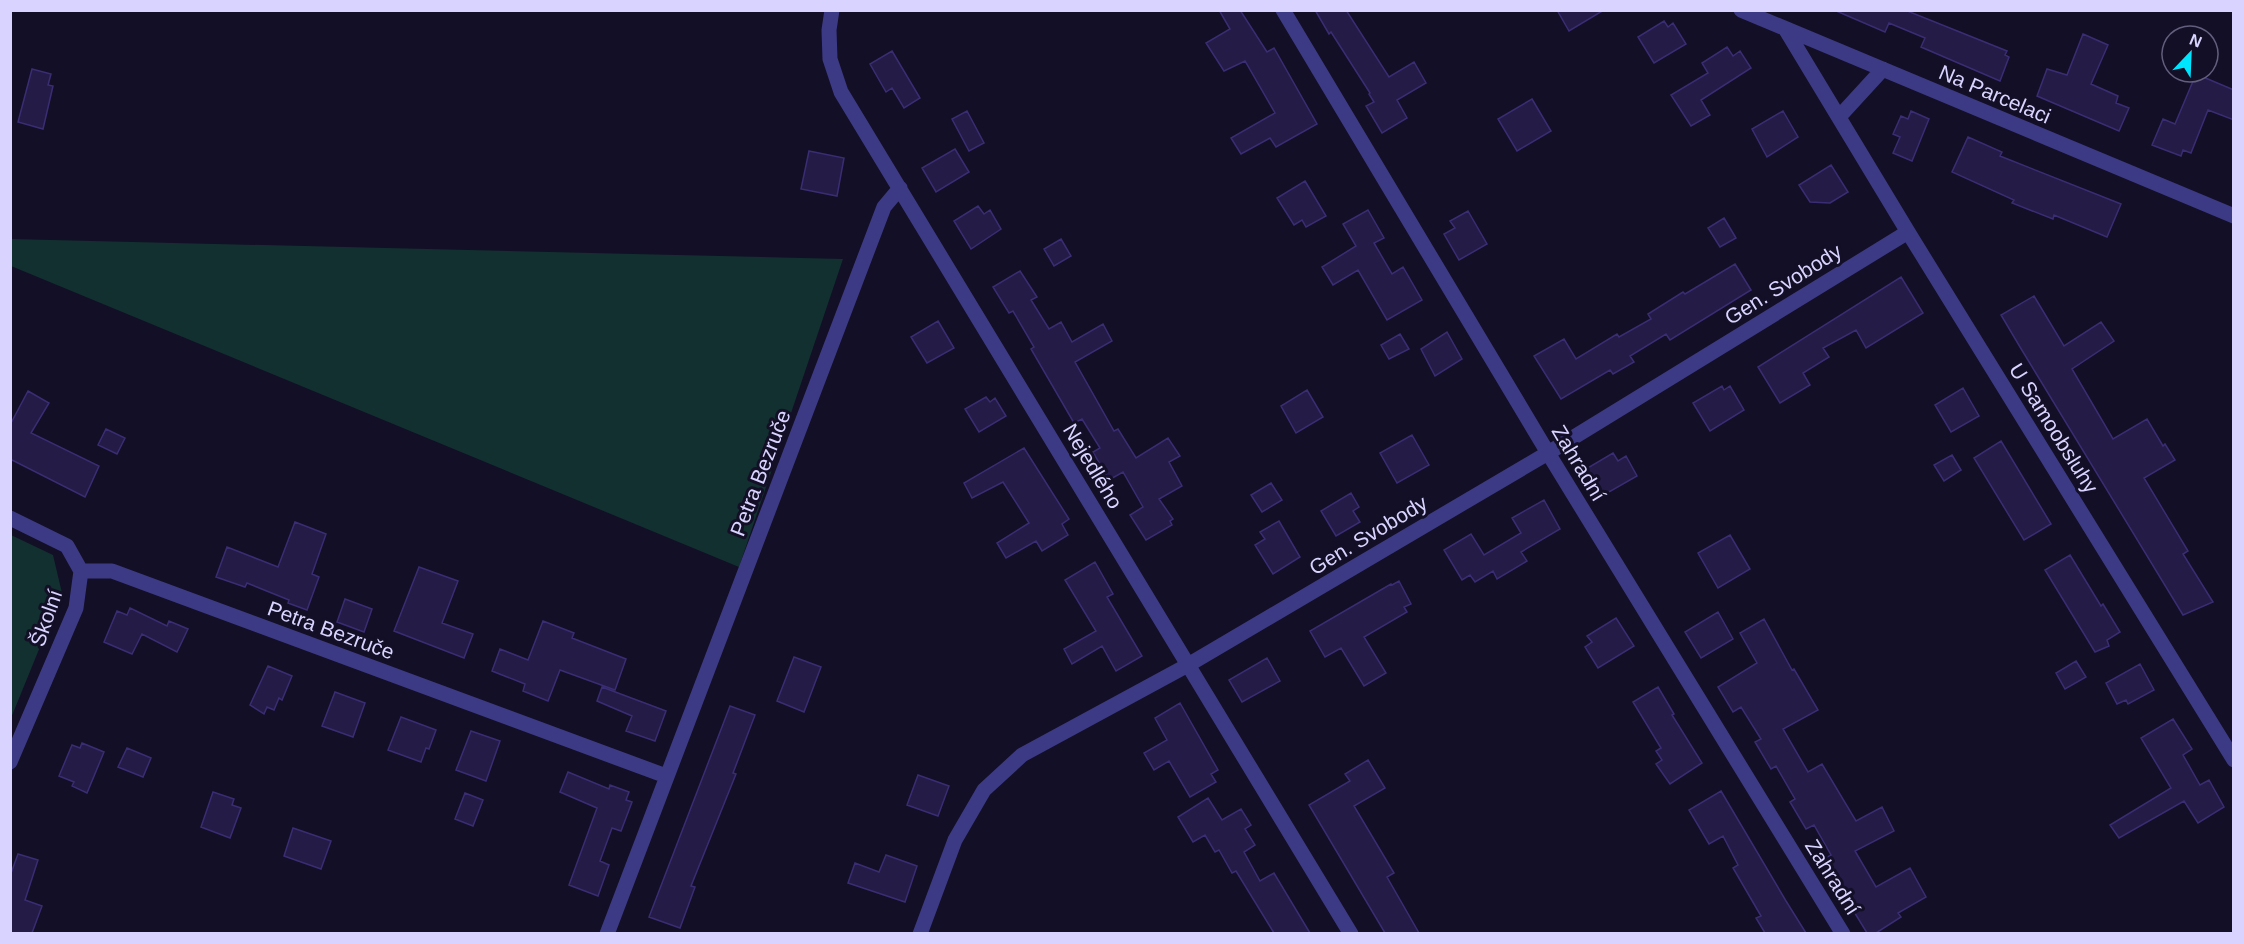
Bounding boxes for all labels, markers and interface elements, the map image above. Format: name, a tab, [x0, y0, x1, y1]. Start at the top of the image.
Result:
north arrow	[2160, 24, 2220, 84]
text: N	[2187, 31, 2204, 51]
street label: Na Parcelaci	[1936, 60, 2054, 128]
street label: Gen. Svobody	[1720, 239, 1846, 329]
street label: U Samoobsluhy	[2005, 359, 2103, 497]
street label: Petra Bezruče	[725, 407, 795, 539]
street label: Nejedlého	[1059, 420, 1127, 512]
street label: Zahradní	[1547, 421, 1611, 505]
street label: Gen. Svobody	[1305, 491, 1431, 579]
street label: Školní	[26, 587, 66, 649]
street label: Petra Bezruče	[265, 596, 397, 664]
street label: Zahradní	[1801, 835, 1865, 919]

